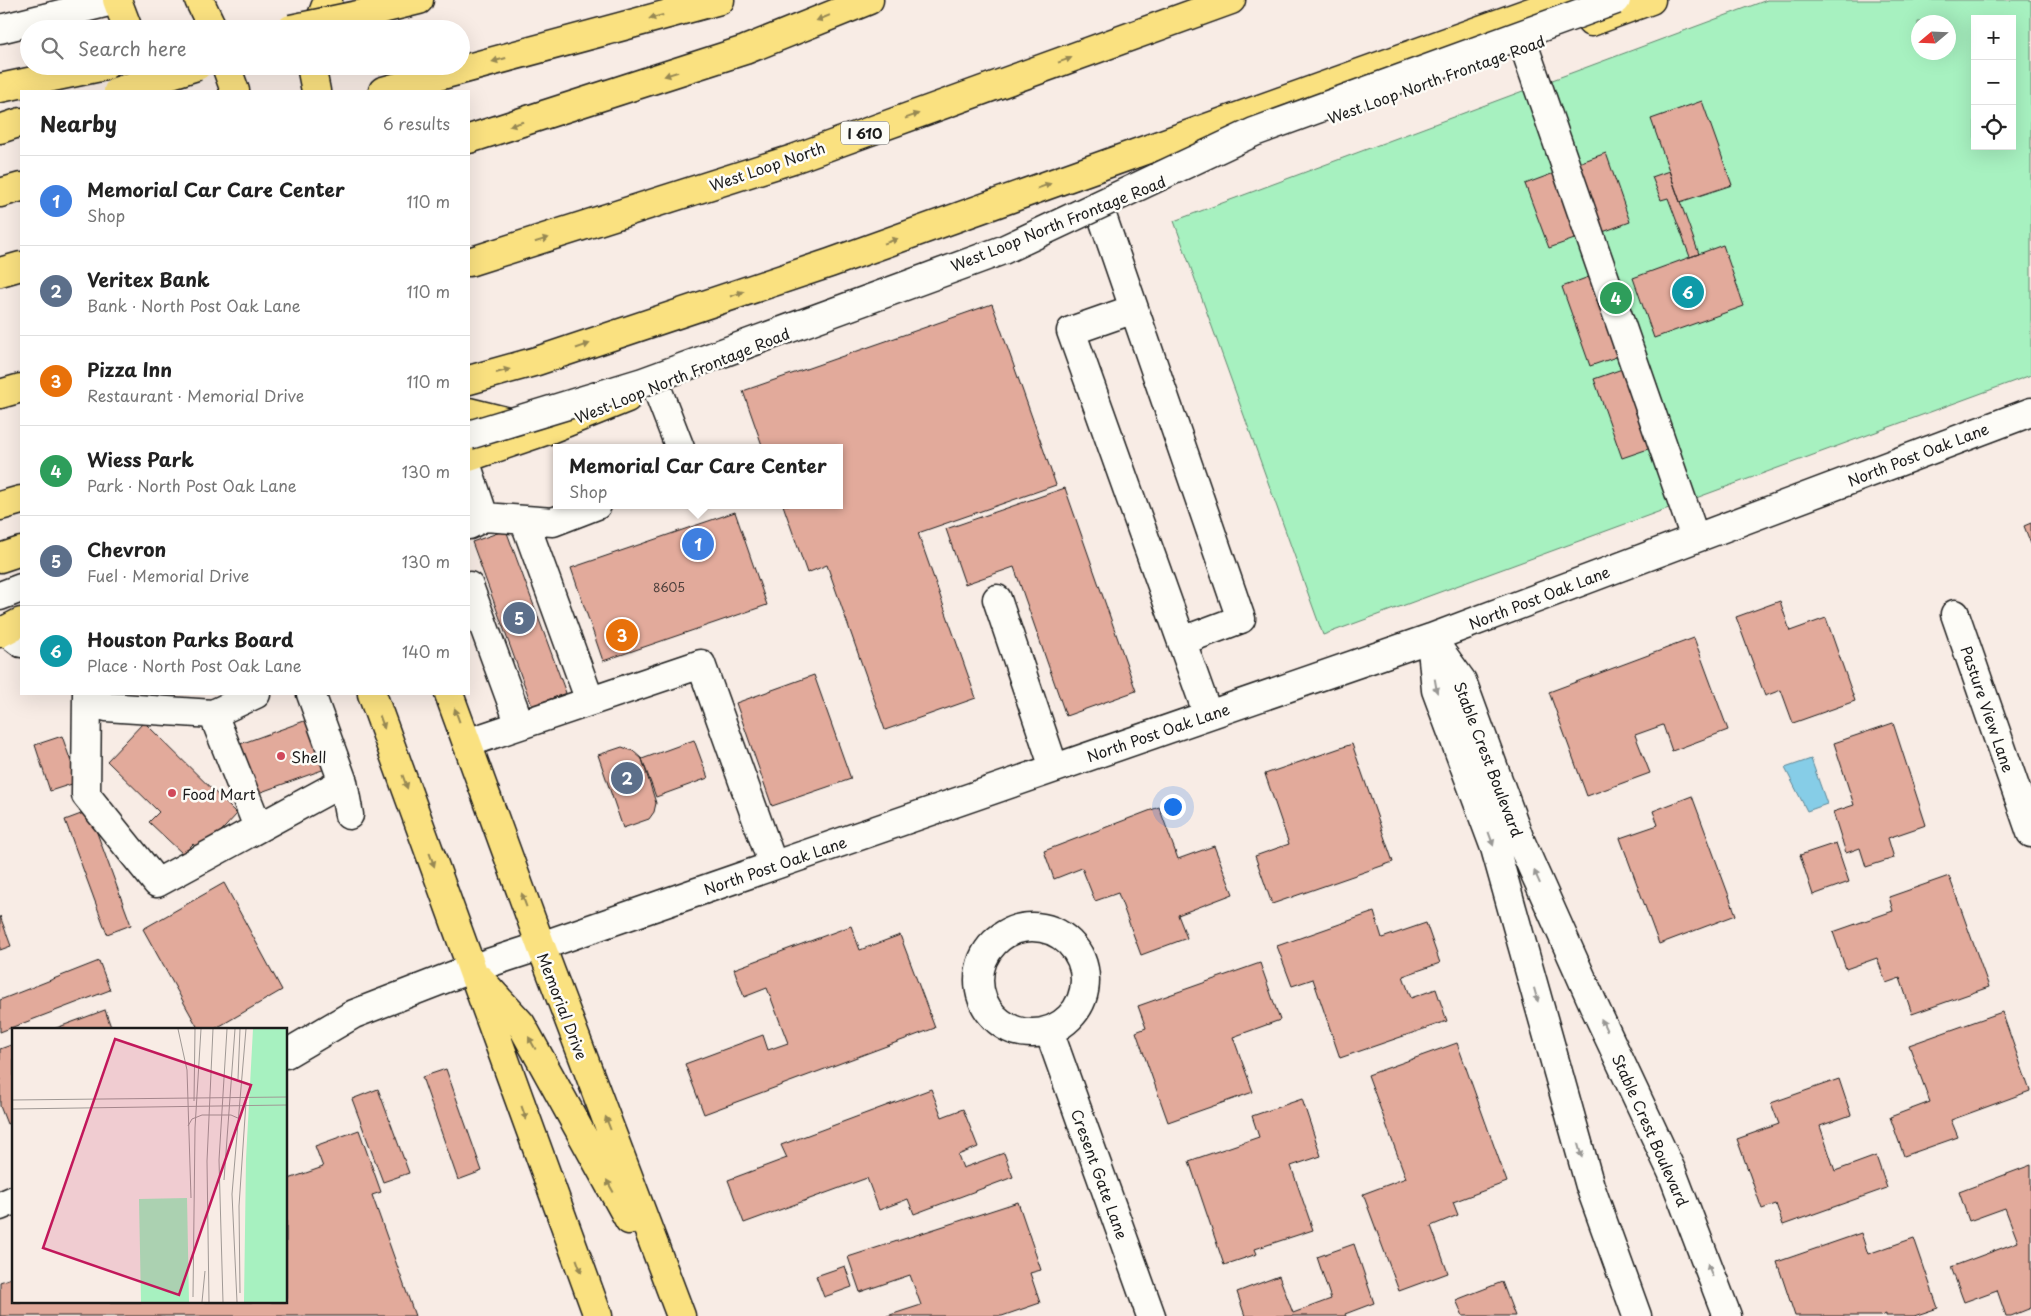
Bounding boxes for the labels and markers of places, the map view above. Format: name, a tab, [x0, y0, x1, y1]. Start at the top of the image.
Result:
pin: 6	[1672, 273, 1704, 311]
pin: 4	[1600, 279, 1632, 317]
pin: 1	[682, 525, 714, 563]
pin: 5	[503, 599, 535, 637]
pin: 3	[606, 616, 638, 654]
place label: Shell	[291, 745, 326, 768]
marker: Shell	[275, 750, 287, 762]
pin: 2	[611, 759, 643, 797]
place label: Food Mart	[182, 782, 256, 805]
marker: Food Mart	[166, 787, 178, 799]

